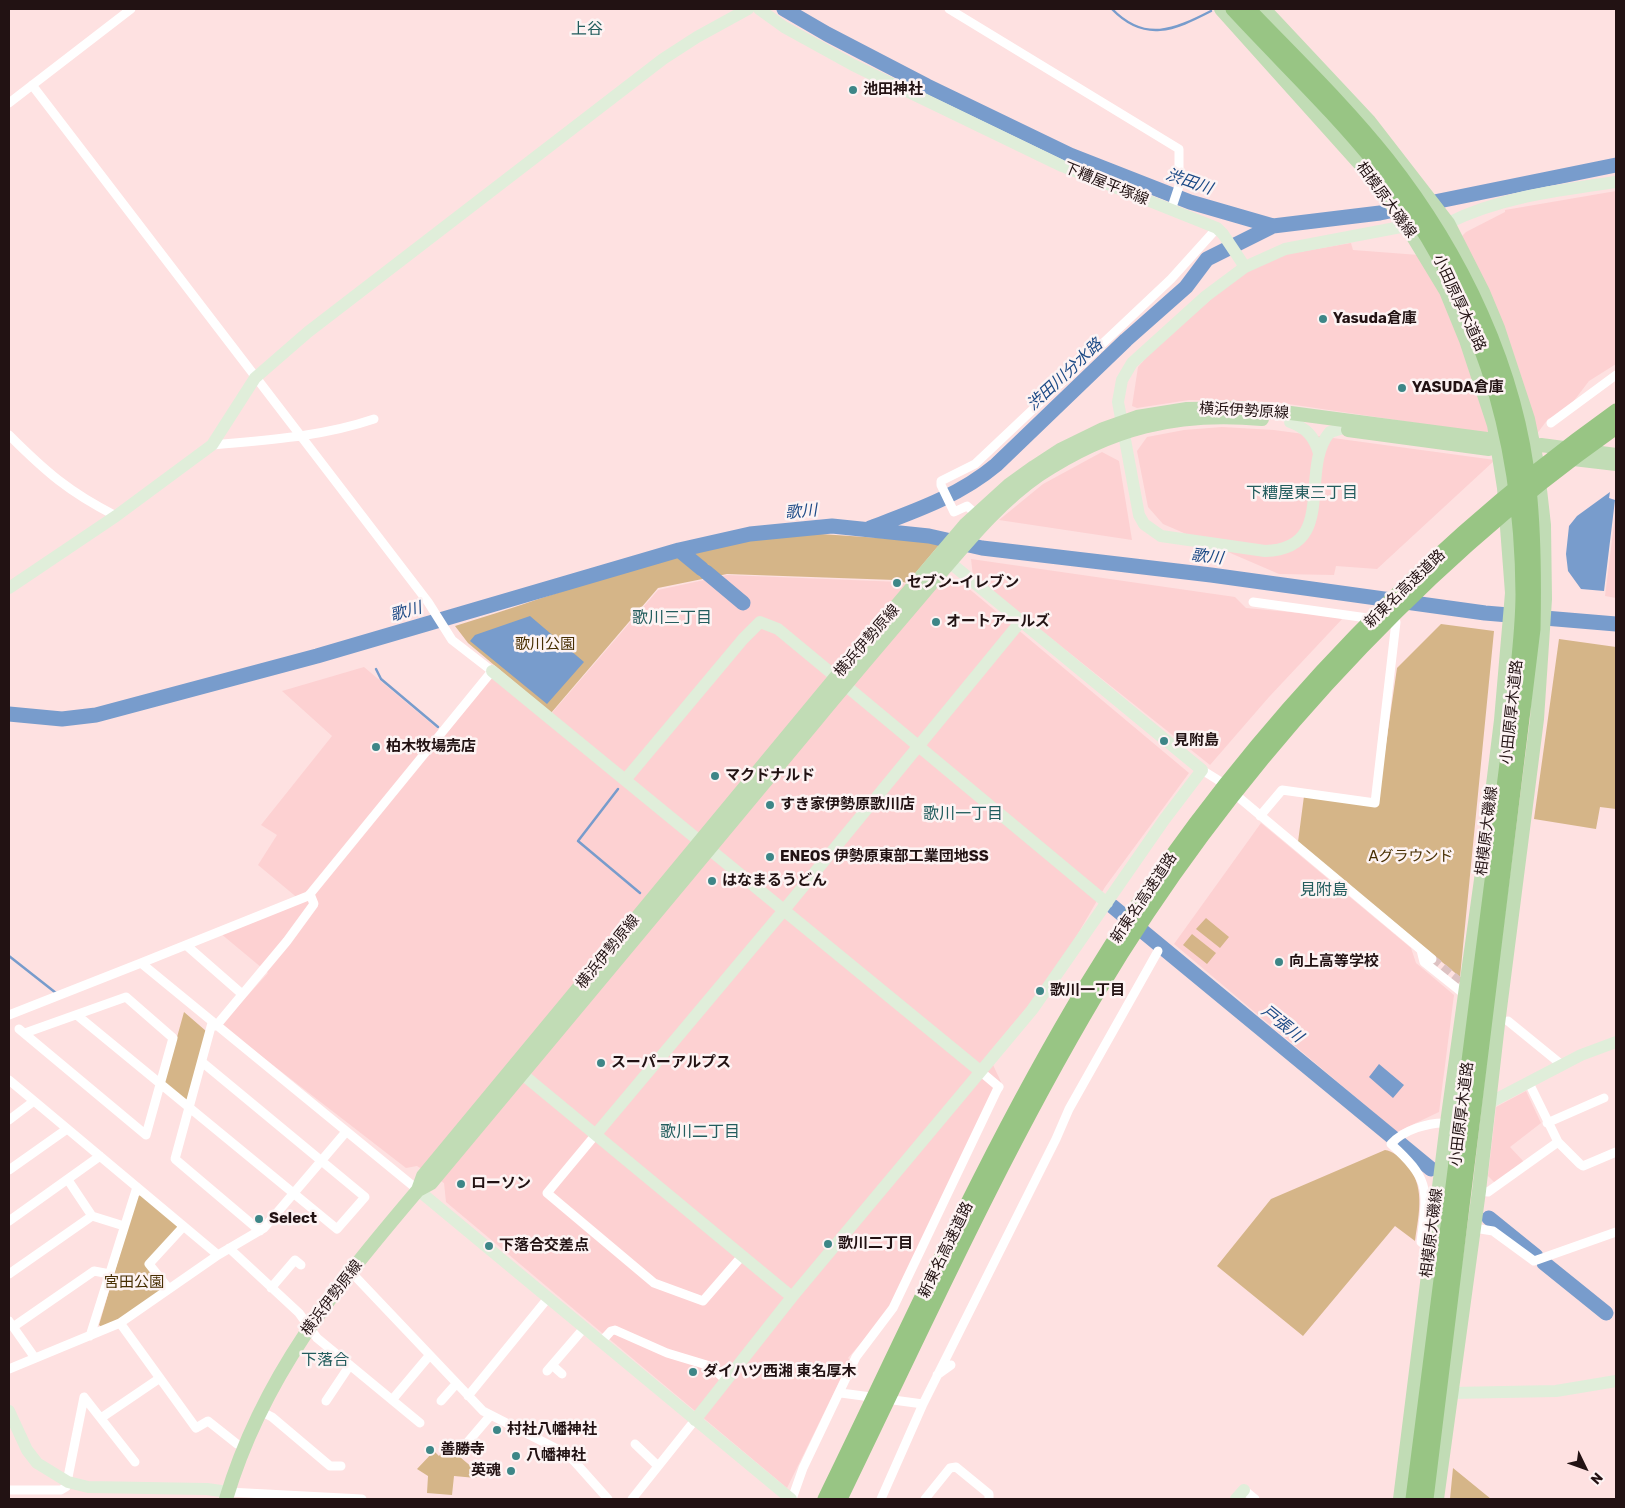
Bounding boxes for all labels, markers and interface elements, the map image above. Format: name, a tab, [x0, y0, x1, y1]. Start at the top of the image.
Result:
district label: 上谷	[571, 19, 603, 39]
place label: 池田神社	[863, 81, 923, 99]
marker: 池田神社	[847, 84, 859, 96]
street label: 相模原大磯線	[1352, 158, 1420, 242]
street label: 下糟屋平塚線	[1061, 159, 1151, 209]
water label: 渋田川	[1163, 165, 1215, 199]
street label: 小田原厚木道路	[1429, 252, 1489, 354]
place label: Yasuda倉庫	[1333, 310, 1417, 328]
marker: Yasuda倉庫	[1317, 313, 1329, 325]
water label: 渋田川分水路	[1023, 335, 1107, 415]
place label: YASUDA倉庫	[1412, 379, 1504, 397]
marker: YASUDA倉庫	[1396, 382, 1408, 394]
street label: 横浜伊勢原線	[1199, 400, 1289, 422]
district label: 下糟屋東三丁目	[1246, 483, 1358, 503]
water label: 歌川	[784, 501, 818, 523]
water label: 歌川	[1190, 546, 1224, 568]
street label: 新東名高速道路	[1361, 546, 1449, 632]
place label: セブン-イレブン	[907, 574, 1019, 592]
marker: セブン-イレブン	[891, 577, 903, 589]
water label: 歌川	[388, 598, 424, 626]
street label: 横浜伊勢原線	[831, 601, 903, 681]
district label: 歌川三丁目	[632, 608, 712, 628]
place label: オートアールズ	[946, 613, 1050, 631]
marker: オートアールズ	[930, 616, 942, 628]
park label: 歌川公園	[515, 636, 575, 654]
street label: 小田原厚木道路	[1498, 659, 1526, 765]
place label: 見附島	[1174, 732, 1219, 750]
marker: 見附島	[1158, 735, 1170, 747]
place label: 柏木牧場売店	[386, 738, 476, 756]
marker: 柏木牧場売店	[370, 741, 382, 753]
place label: マクドナルド	[725, 767, 815, 785]
marker: マクドナルド	[709, 770, 721, 782]
street label: 相模原大磯線	[1473, 785, 1501, 877]
place label: すき家伊勢原歌川店	[780, 796, 915, 814]
marker: すき家伊勢原歌川店	[764, 799, 776, 811]
district label: 歌川一丁目	[923, 804, 1003, 824]
place label: ENEOS 伊勢原東部工業団地SS	[780, 848, 989, 866]
park label: Aグラウンド	[1368, 848, 1454, 866]
street label: 新東名高速道路	[1107, 849, 1181, 947]
marker: ENEOS 伊勢原東部工業団地SS	[764, 851, 776, 863]
place label: はなまるうどん	[722, 872, 827, 890]
marker: はなまるうどん	[706, 875, 718, 887]
district label: 見附島	[1300, 880, 1348, 900]
street label: 横浜伊勢原線	[573, 911, 643, 993]
place label: 向上高等学校	[1289, 953, 1379, 971]
marker: 向上高等学校	[1273, 956, 1285, 968]
place label: 歌川一丁目	[1050, 982, 1125, 1000]
marker: 歌川一丁目	[1034, 985, 1046, 997]
water label: 戸張川	[1257, 1001, 1307, 1047]
place label: スーパーアルプス	[611, 1054, 731, 1072]
marker: スーパーアルプス	[595, 1057, 607, 1069]
street label: 小田原厚木道路	[1447, 1061, 1477, 1167]
district label: 歌川二丁目	[660, 1122, 740, 1142]
place label: ローソン	[471, 1175, 531, 1193]
marker: ローソン	[455, 1178, 467, 1190]
street label: 相模原大磯線	[1418, 1187, 1446, 1279]
street label: 新東名高速道路	[915, 1199, 977, 1301]
place label: Select	[269, 1210, 317, 1228]
marker: Select	[253, 1213, 265, 1225]
place label: 歌川二丁目	[838, 1235, 913, 1253]
place label: 下落合交差点	[499, 1237, 589, 1255]
marker: 歌川二丁目	[822, 1238, 834, 1250]
marker: 下落合交差点	[483, 1240, 495, 1252]
street label: 横浜伊勢原線	[298, 1257, 366, 1339]
park label: 宮田公園	[104, 1274, 164, 1292]
district label: 下落合	[301, 1350, 349, 1370]
place label: ダイハツ西湘 東名厚木	[703, 1363, 856, 1381]
marker: ダイハツ西湘 東名厚木	[687, 1366, 699, 1378]
place label: 村社八幡神社	[507, 1421, 597, 1439]
marker: 村社八幡神社	[491, 1424, 503, 1436]
place label: 善勝寺	[440, 1441, 485, 1459]
north arrow	[1560, 1443, 1610, 1493]
marker: 善勝寺	[424, 1444, 436, 1456]
place label: 八幡神社	[526, 1447, 586, 1465]
marker: 八幡神社	[510, 1450, 522, 1462]
place label: 英魂	[471, 1462, 501, 1480]
marker: 英魂	[505, 1465, 517, 1477]
text: N	[1587, 1469, 1606, 1488]

